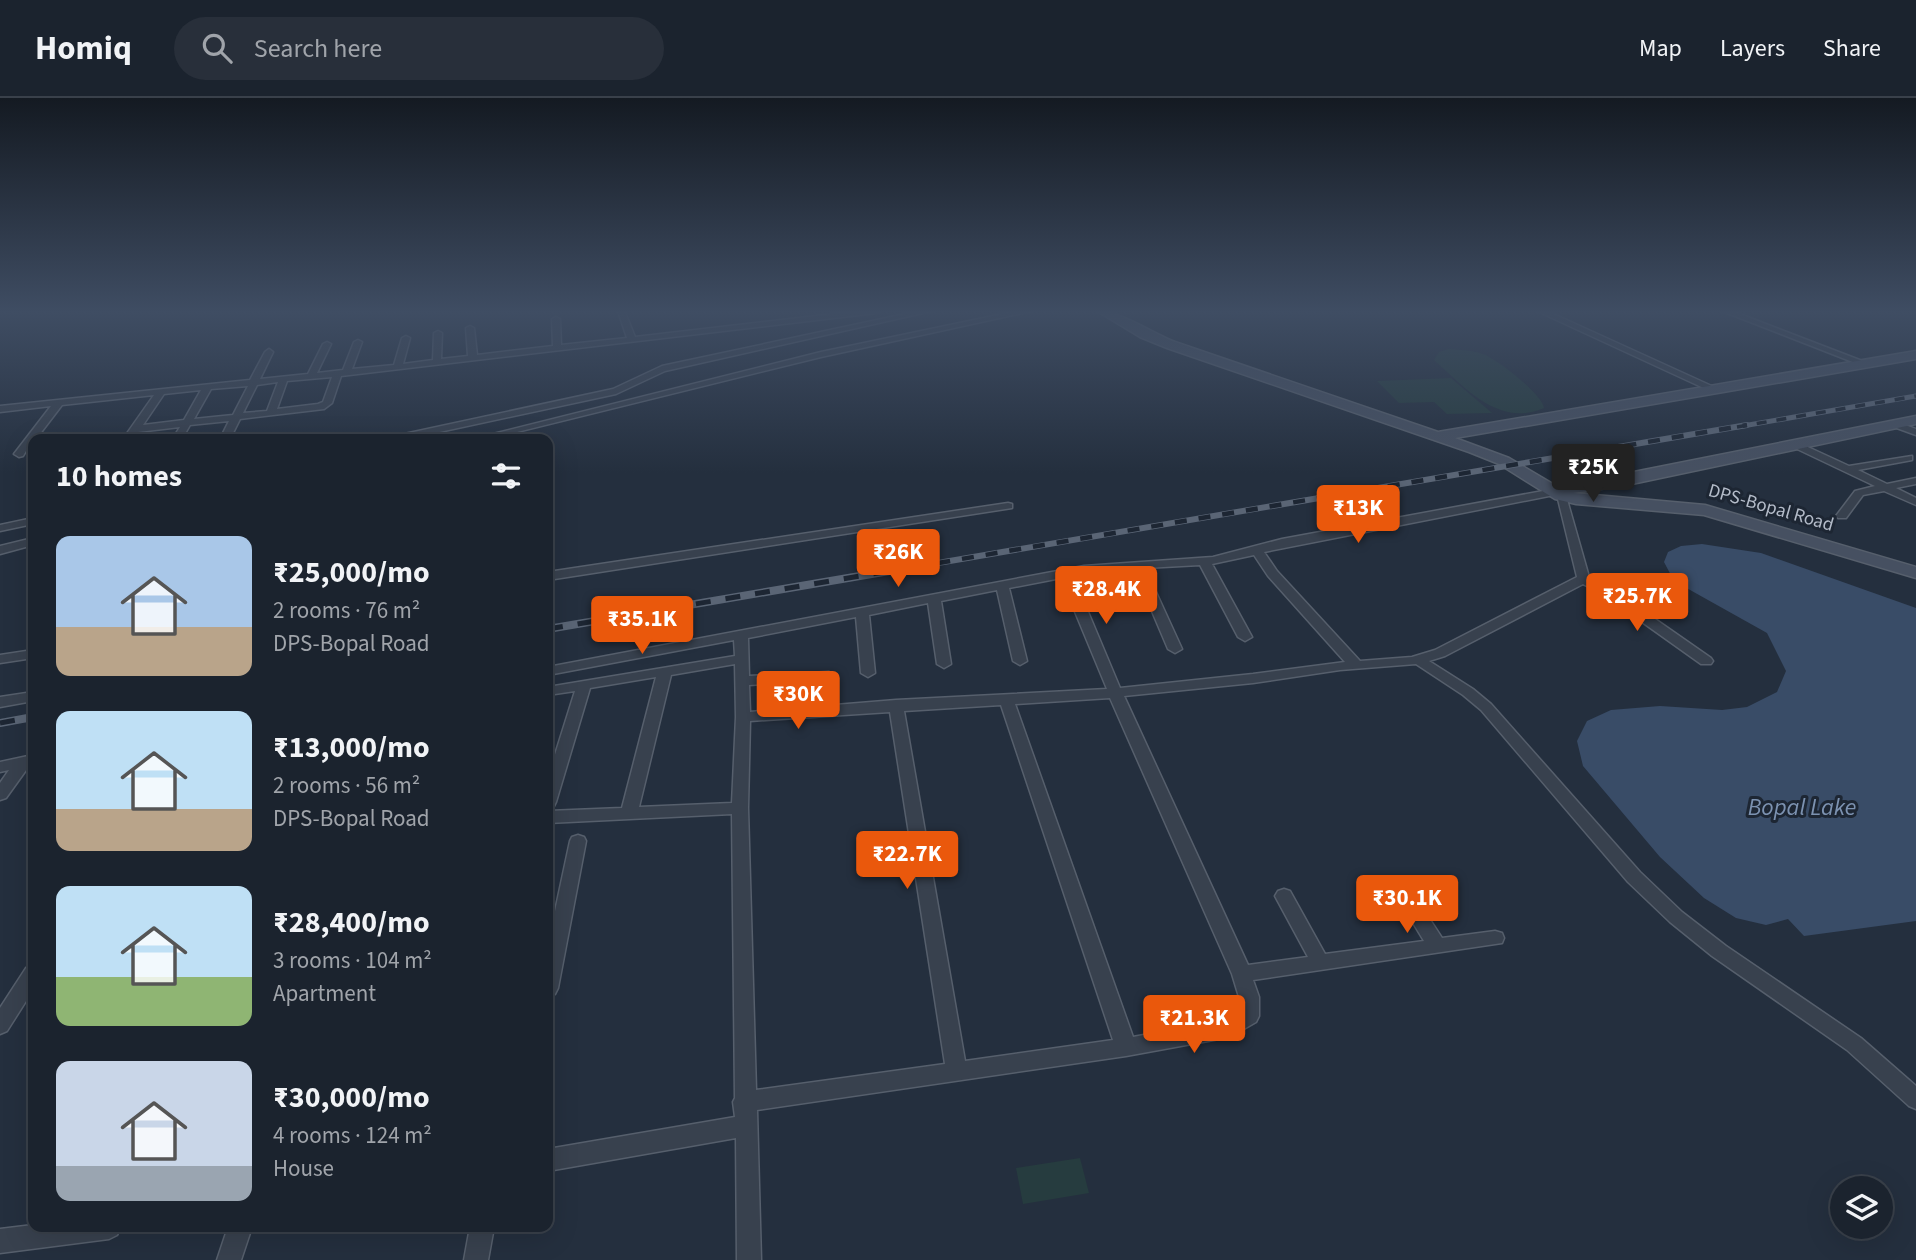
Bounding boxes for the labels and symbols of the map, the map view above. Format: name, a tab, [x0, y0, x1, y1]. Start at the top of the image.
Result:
pin: ₹25K	[1552, 444, 1634, 504]
street label: DPS-Bopal Road	[1705, 477, 1837, 539]
pin: ₹13K	[1317, 486, 1399, 545]
pin: ₹26K	[857, 530, 939, 589]
pin: ₹28.4K	[1049, 566, 1163, 626]
pin: ₹25.7K	[1580, 574, 1694, 633]
pin: ₹35.1K	[585, 596, 699, 656]
pin: ₹30K	[757, 672, 839, 731]
water label: Bopal Lake	[1748, 790, 1856, 825]
pin: ₹22.7K	[850, 832, 964, 891]
pin: ₹30.1K	[1350, 876, 1464, 935]
pin: ₹21.3K	[1137, 996, 1251, 1055]

